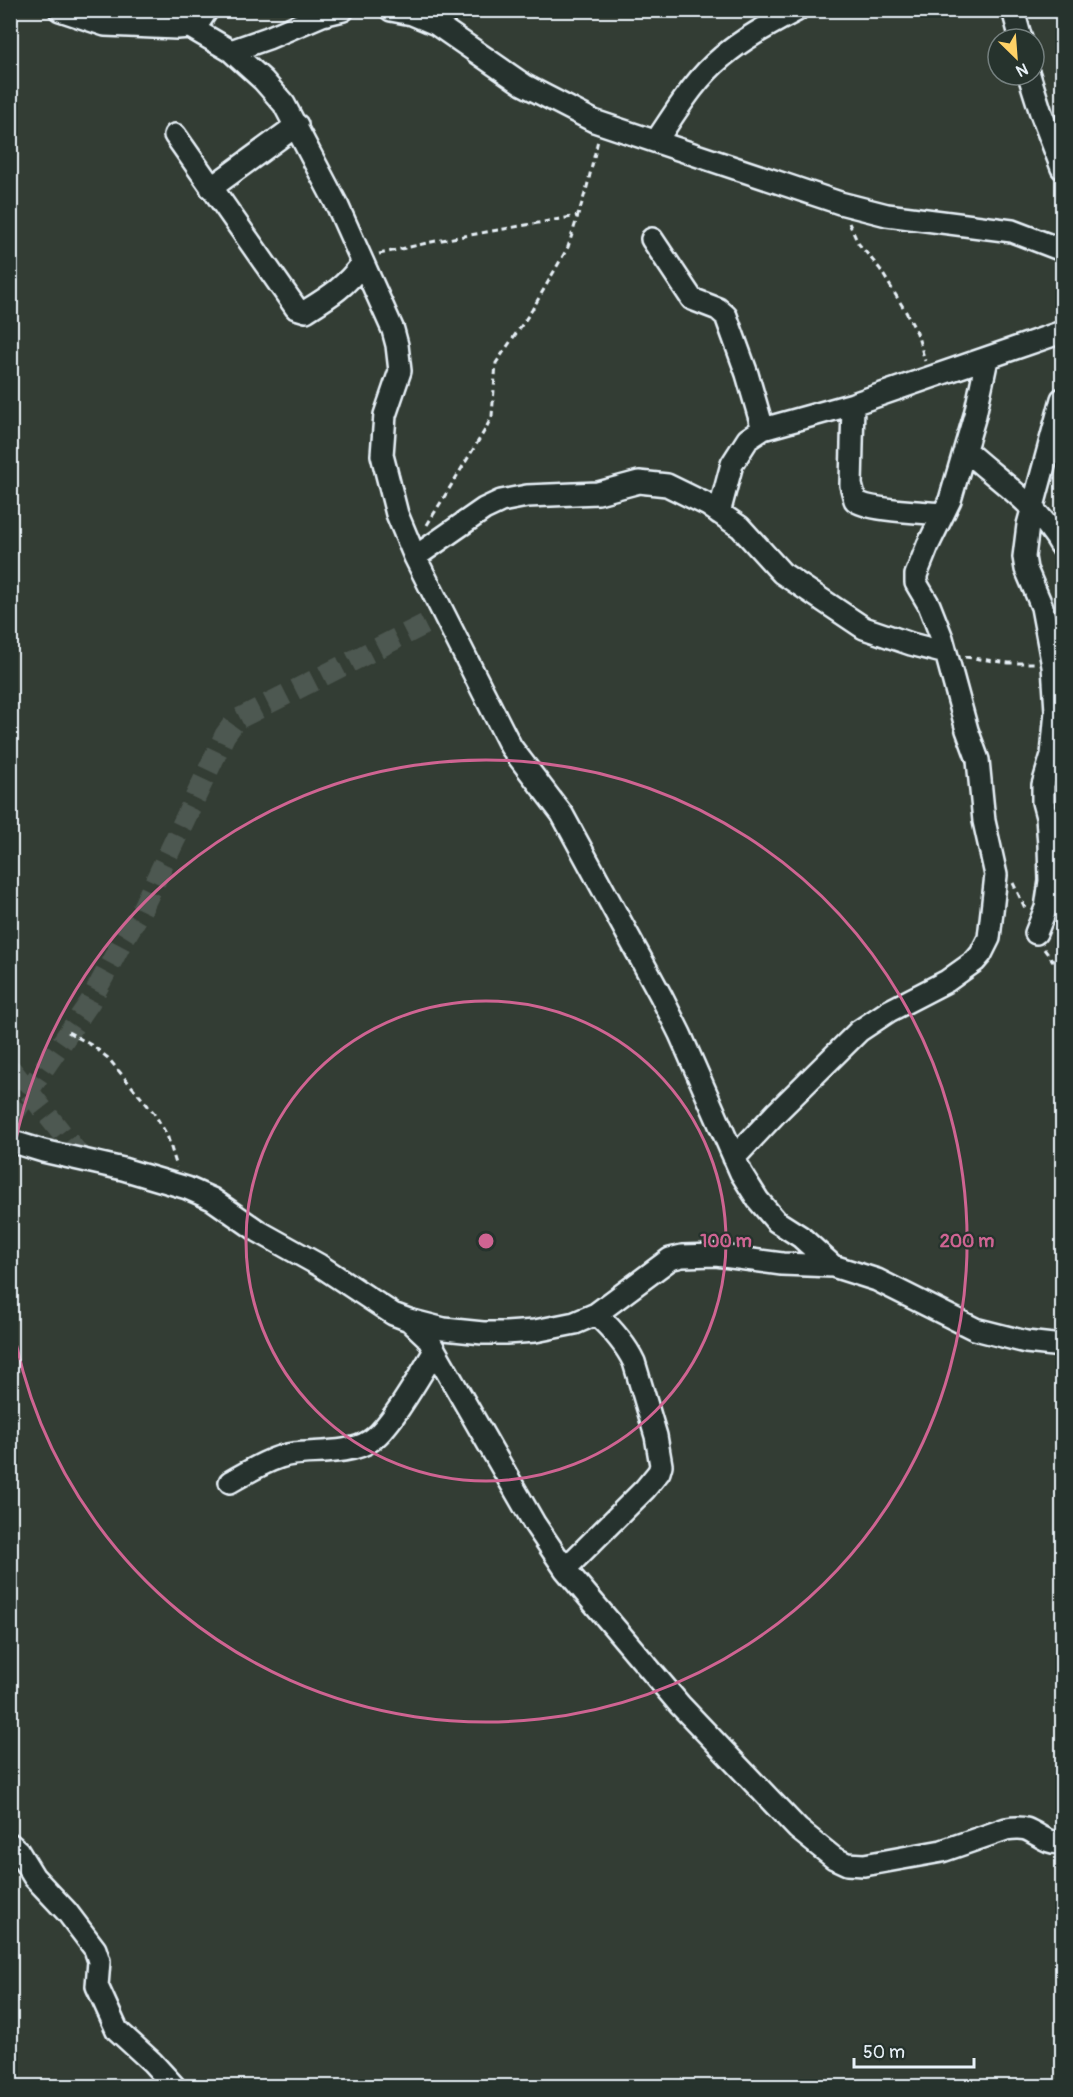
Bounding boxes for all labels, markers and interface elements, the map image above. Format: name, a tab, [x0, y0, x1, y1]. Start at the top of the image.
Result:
north arrow	[986, 27, 1046, 87]
text: N	[1013, 58, 1031, 81]
text: 100 m	[700, 1230, 752, 1253]
text: 200 m	[940, 1230, 994, 1253]
centre of rings	[476, 1231, 496, 1251]
scale bar	[854, 2031, 974, 2069]
text: 50 m	[863, 2041, 905, 2064]

